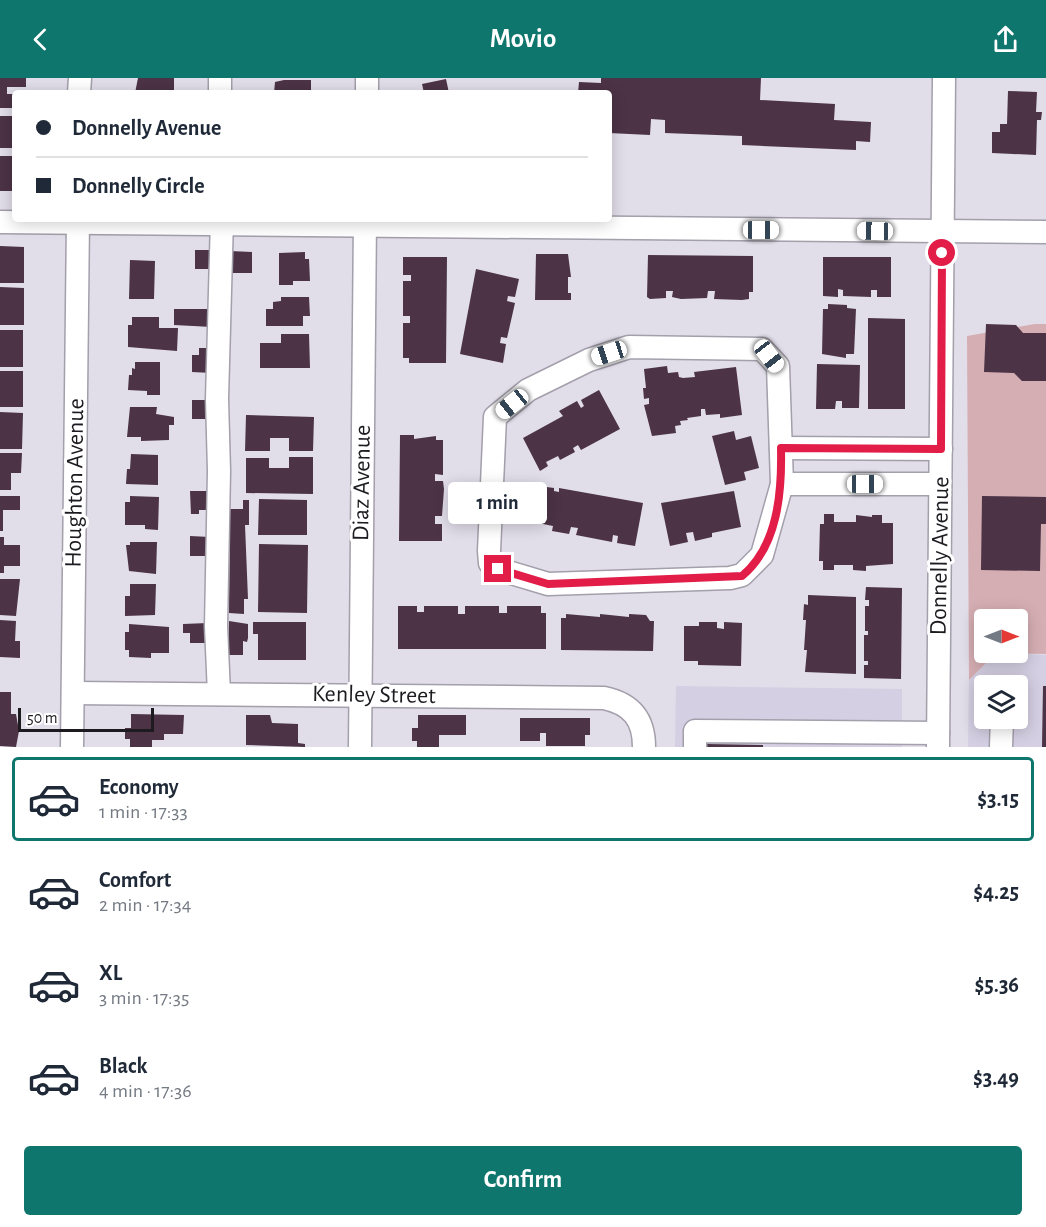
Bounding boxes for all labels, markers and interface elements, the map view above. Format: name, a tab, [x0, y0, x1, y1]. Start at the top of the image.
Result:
icon: back	[24, 23, 57, 56]
icon: share	[989, 23, 1022, 56]
text: Movio	[490, 25, 556, 52]
text: Donnelly Avenue	[72, 117, 221, 139]
text: Donnelly Circle	[72, 175, 205, 197]
car	[743, 221, 779, 239]
car	[857, 222, 893, 240]
route start	[928, 239, 955, 266]
car	[751, 336, 787, 376]
car	[589, 339, 629, 367]
car	[492, 386, 532, 422]
street label: Houghton Avenue	[62, 398, 88, 568]
street label: Diaz Avenue	[349, 425, 375, 541]
car	[847, 475, 883, 493]
street label: Donnelly Avenue	[927, 476, 953, 636]
callout: 1 min	[448, 482, 548, 524]
text: 1 min	[476, 493, 519, 513]
route end	[484, 555, 511, 582]
north arrow	[974, 609, 1028, 663]
map controls	[974, 609, 1028, 729]
button: layers	[974, 675, 1028, 729]
street label: Kenley Street	[312, 682, 436, 708]
scale bar	[18, 705, 154, 732]
text: 50 m	[27, 710, 58, 726]
icon: car	[27, 772, 81, 826]
text: Economy	[99, 776, 179, 798]
text: $3.15	[977, 788, 1019, 810]
text: 1 min · 17:33	[99, 802, 188, 822]
icon: car	[27, 865, 81, 919]
text: Comfort	[99, 869, 171, 891]
text: $4.25	[973, 881, 1019, 903]
text: 2 min · 17:34	[99, 895, 191, 915]
icon: car	[27, 958, 81, 1012]
text: XL	[99, 962, 122, 984]
text: $5.36	[974, 974, 1019, 996]
text: 3 min · 17:35	[99, 988, 189, 1008]
icon: car	[27, 1051, 81, 1105]
text: Black	[99, 1055, 147, 1077]
text: $3.49	[973, 1067, 1019, 1089]
text: 4 min · 17:36	[99, 1081, 192, 1101]
button: Confirm	[24, 1146, 1022, 1215]

